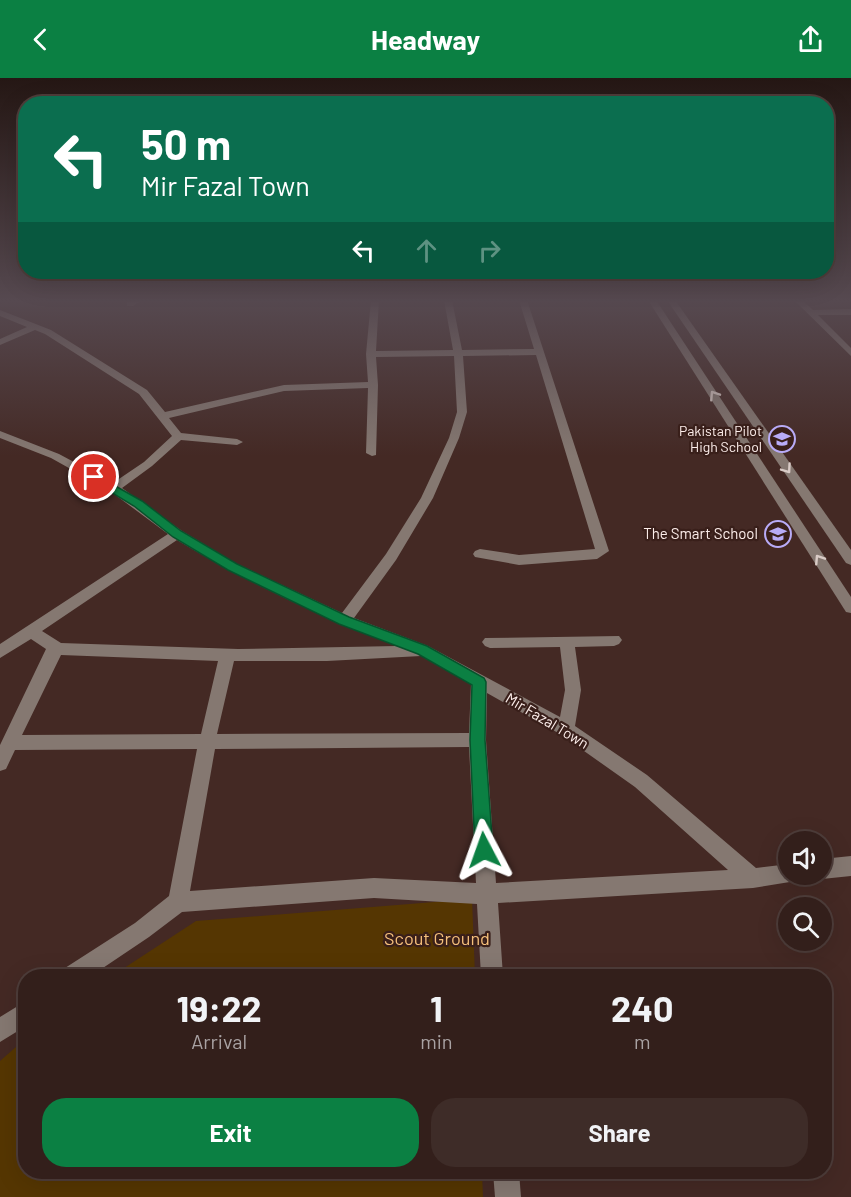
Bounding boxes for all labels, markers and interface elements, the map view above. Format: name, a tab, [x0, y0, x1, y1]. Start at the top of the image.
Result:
icon: back	[24, 23, 57, 56]
text: Headway	[371, 23, 480, 55]
icon: share	[794, 23, 827, 56]
text: 50 m	[141, 118, 231, 168]
icon: left	[42, 120, 120, 198]
text: Mir Fazal Town	[141, 169, 310, 201]
icon: left	[347, 234, 380, 267]
icon: ahead	[410, 234, 443, 267]
icon: right	[473, 234, 506, 267]
one-way arrow	[709, 391, 721, 401]
place label: Pakistan Pilot High School	[679, 422, 762, 455]
school or university icon: Pakistan Pilot High School	[767, 424, 797, 454]
pin	[68, 451, 119, 502]
icon: arrive	[77, 460, 110, 493]
one-way arrow	[780, 462, 791, 473]
school or university icon: The Smart School	[763, 519, 793, 549]
place label: The Smart School	[643, 524, 758, 542]
one-way arrow	[815, 555, 827, 565]
street label: Mir Fazal Town	[503, 688, 592, 752]
position arrow	[452, 818, 516, 882]
map controls	[778, 831, 832, 951]
button: sound	[778, 831, 832, 885]
button: search	[778, 897, 832, 951]
park label: Scout Ground	[384, 927, 490, 949]
text: 19:22	[176, 986, 262, 1029]
text: 1	[430, 986, 443, 1029]
text: 240	[611, 986, 674, 1029]
text: Arrival	[191, 1029, 247, 1053]
text: min	[420, 1029, 453, 1053]
text: m	[634, 1029, 651, 1053]
button: Exit	[42, 1098, 419, 1167]
button: Share	[431, 1098, 808, 1167]

